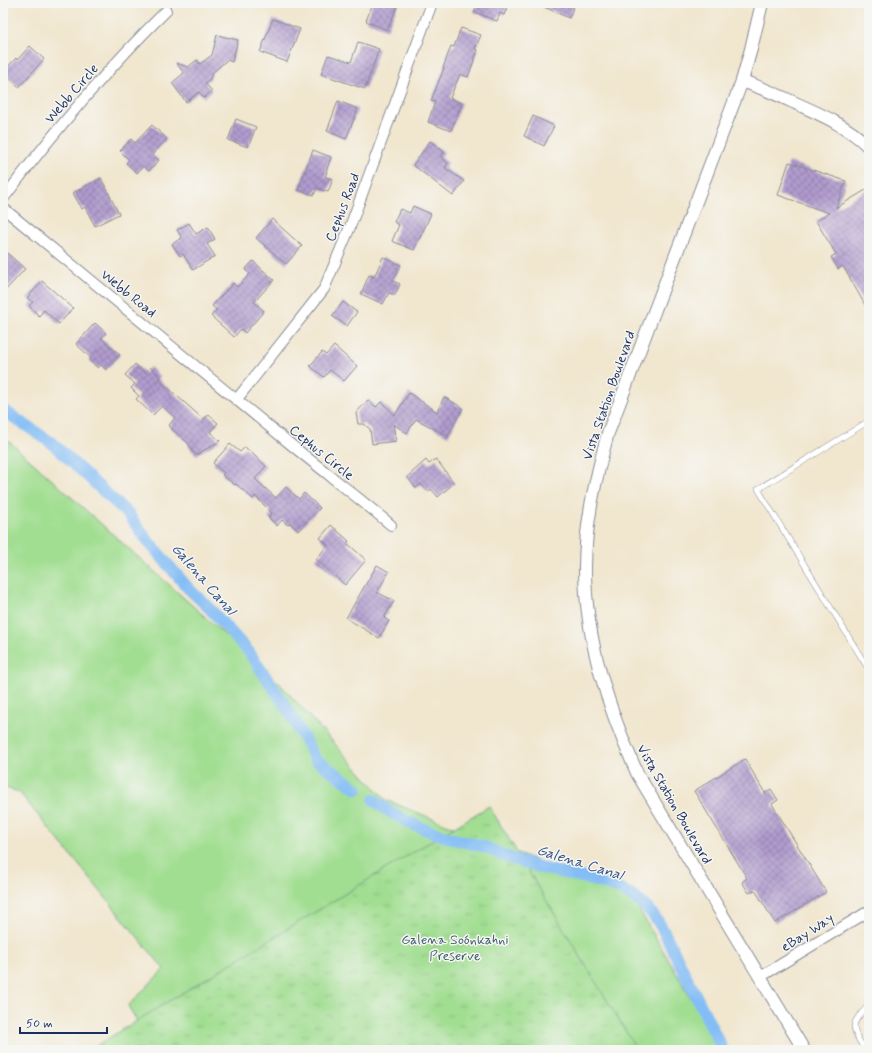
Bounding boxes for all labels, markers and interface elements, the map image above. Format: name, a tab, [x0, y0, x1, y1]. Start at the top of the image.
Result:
street label: Webb Circle	[41, 60, 103, 127]
street label: Cephus Road	[322, 170, 364, 244]
street label: Webb Road	[97, 266, 160, 322]
street label: Vista Station Boulevard	[578, 328, 640, 462]
street label: Cephus Circle	[285, 421, 358, 484]
water label: Galena Canal	[167, 540, 241, 621]
street label: Vista Station Boulevard	[632, 741, 716, 868]
water label: Galena Canal	[534, 840, 627, 886]
street label: eBay Way	[778, 910, 837, 956]
park label: Galena Soónkahni Preserve	[401, 931, 509, 965]
scale bar	[20, 1009, 107, 1035]
text: 50 m	[26, 1016, 53, 1032]

